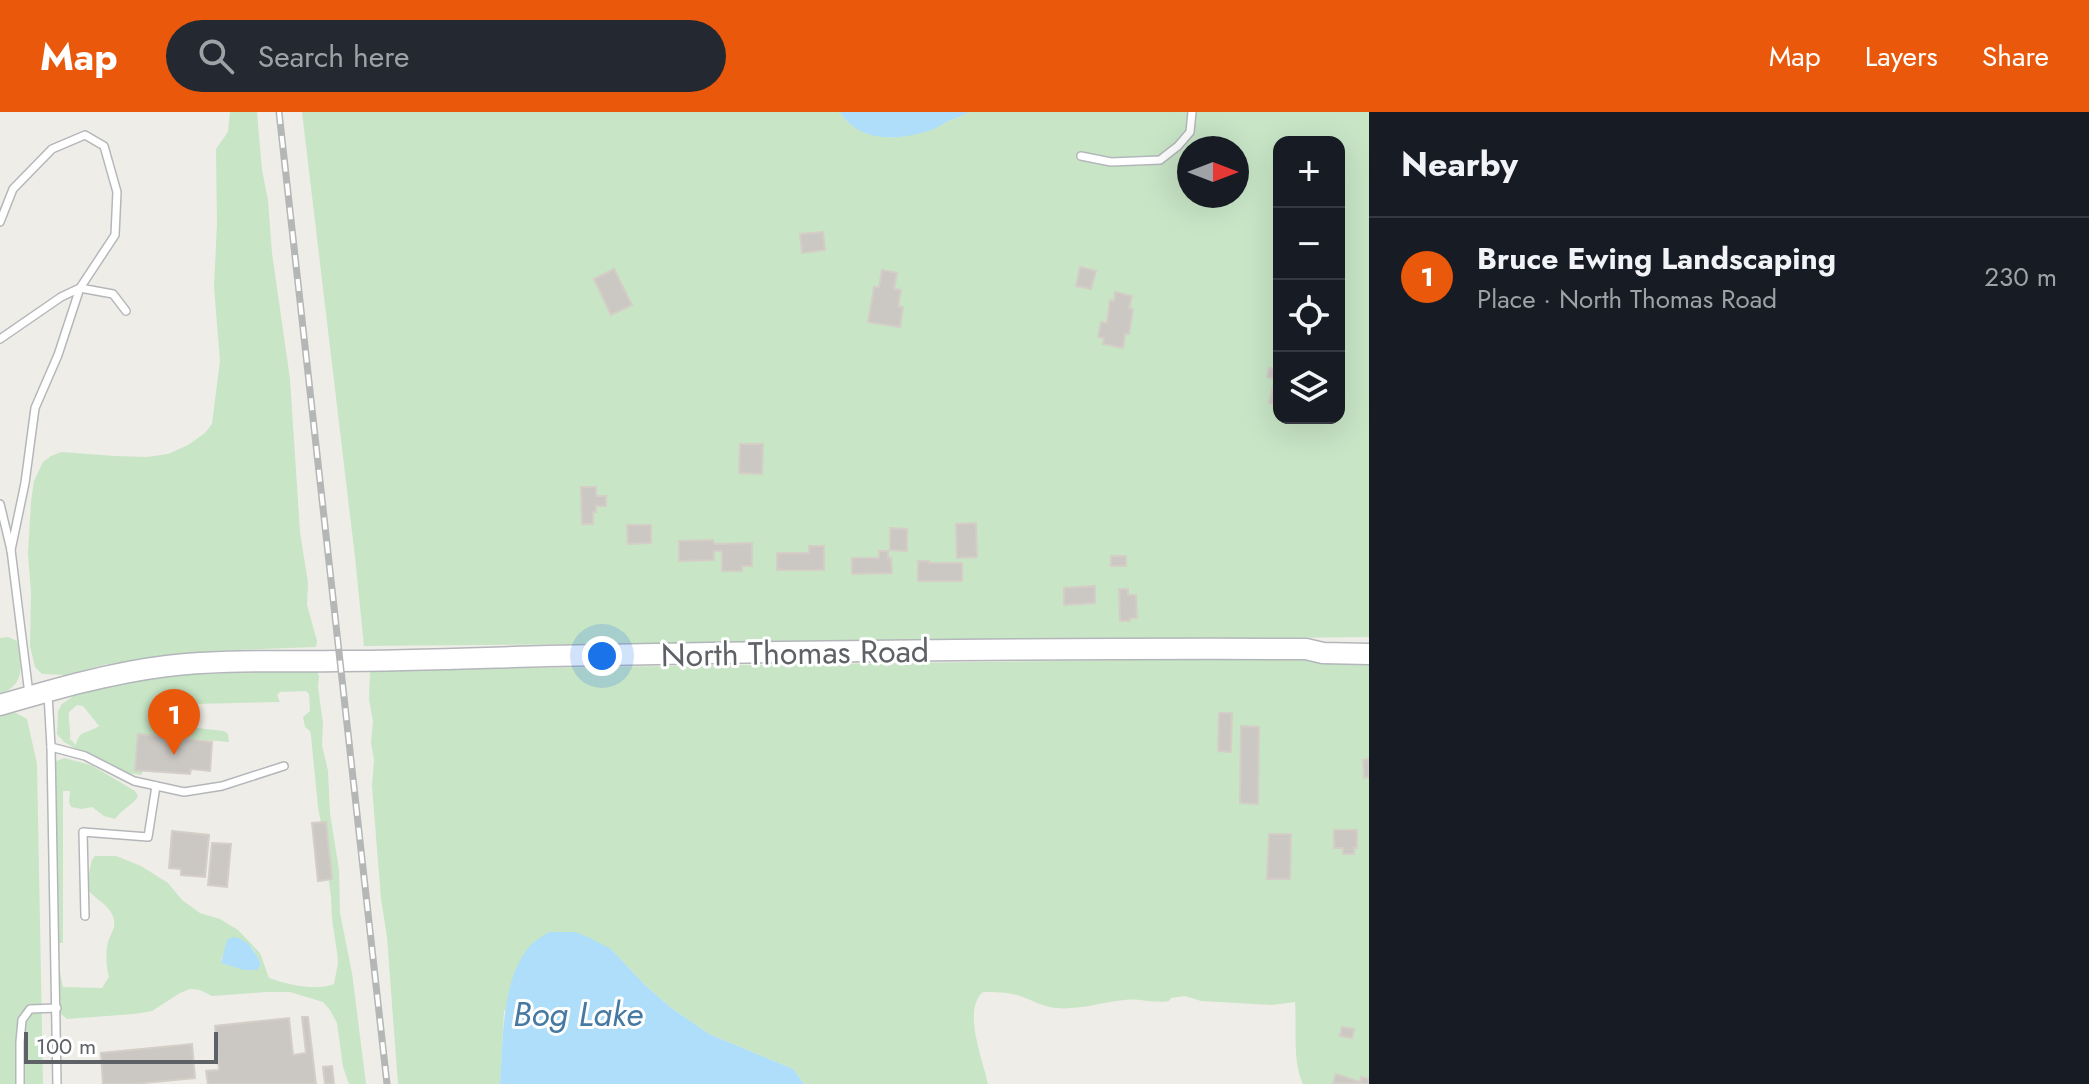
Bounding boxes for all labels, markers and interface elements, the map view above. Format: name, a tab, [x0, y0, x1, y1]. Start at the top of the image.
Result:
search box	[166, 20, 726, 92]
text: Map	[40, 29, 118, 84]
icon: search	[194, 34, 238, 78]
text: Search here	[258, 35, 410, 78]
text: Map	[1769, 36, 1821, 77]
text: Layers	[1865, 36, 1938, 77]
text: Share	[1982, 36, 2049, 77]
north arrow	[1177, 136, 1249, 208]
map controls	[1273, 136, 1345, 424]
button: +	[1273, 136, 1345, 208]
text: Nearby	[1401, 140, 1518, 189]
button: −	[1273, 208, 1345, 280]
text: Bruce Ewing Landscaping	[1477, 237, 1836, 280]
text: 1	[1420, 258, 1434, 296]
text: 230 m	[1984, 258, 2057, 296]
button: locate	[1273, 280, 1345, 352]
text: Place · North Thomas Road	[1477, 280, 1777, 318]
button: layers	[1273, 352, 1345, 424]
street label: North Thomas Road	[660, 628, 930, 678]
your location	[582, 636, 622, 676]
pin: 1	[148, 689, 200, 755]
water label: Bog Lake	[513, 990, 643, 1039]
scale bar	[24, 1028, 218, 1064]
text: 100 m	[36, 1030, 96, 1062]

